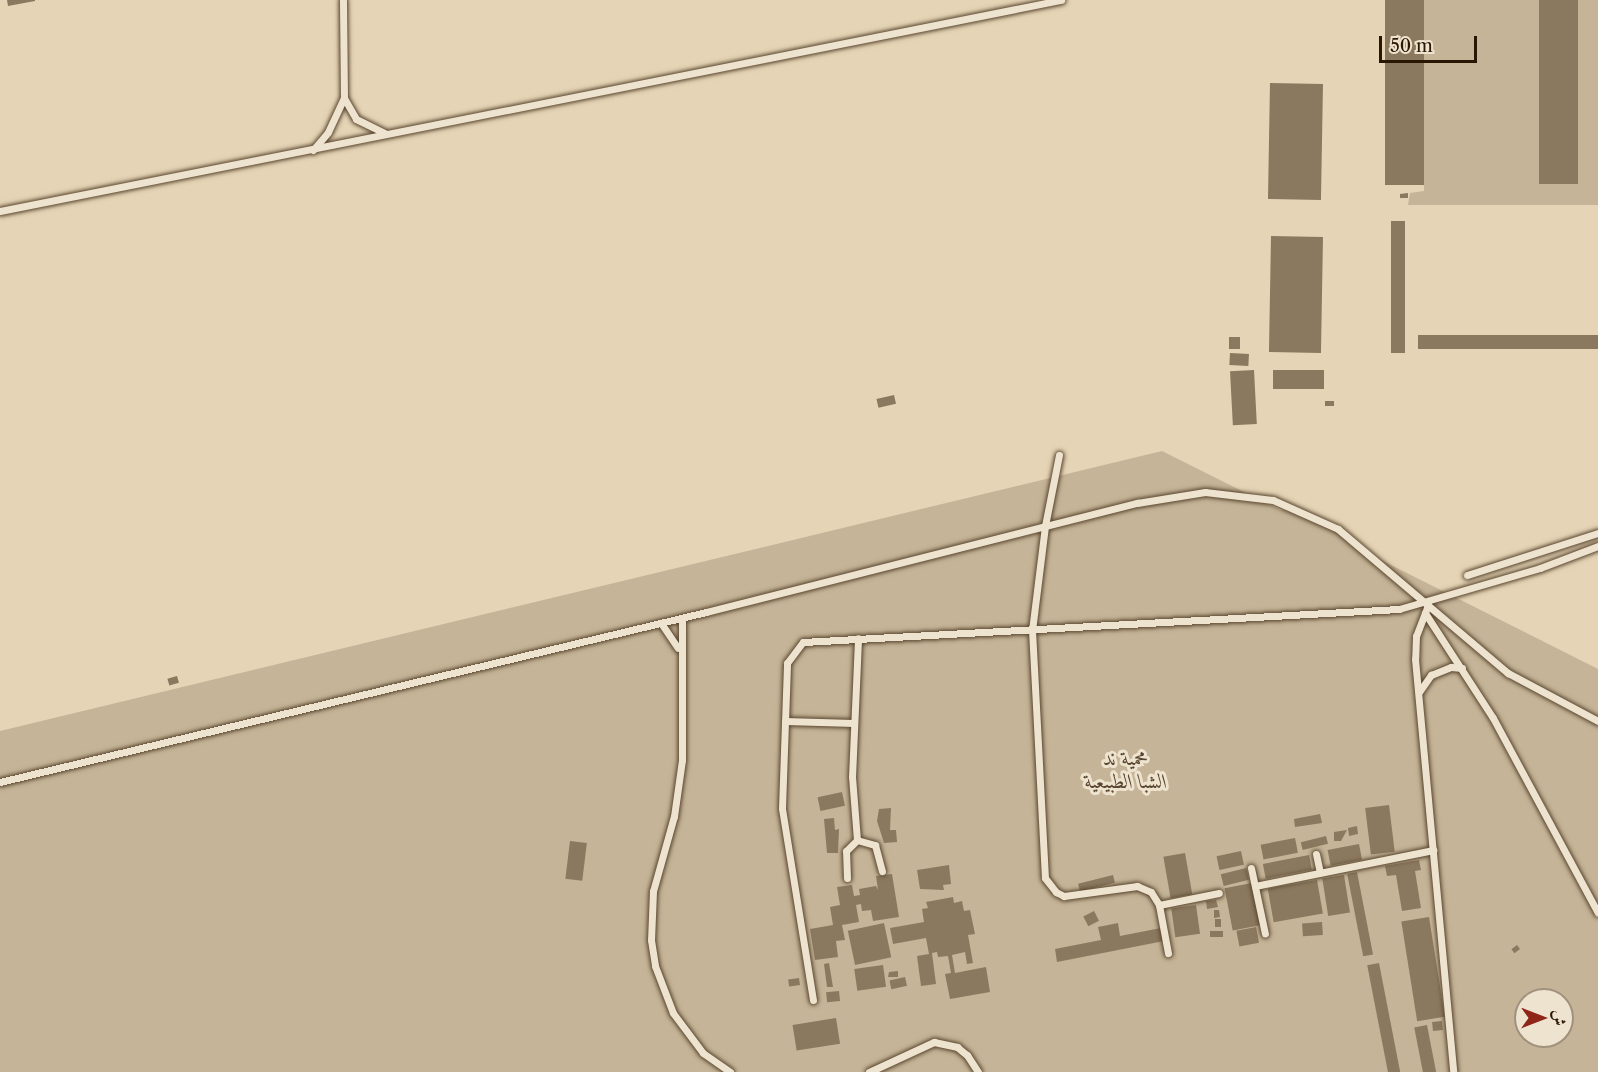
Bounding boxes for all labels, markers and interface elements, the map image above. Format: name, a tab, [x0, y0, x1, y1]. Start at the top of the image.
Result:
scale bar	[1382, 24, 1480, 62]
text: 50 m	[1390, 35, 1433, 57]
park label: محمية ند الشبا الطبيعية	[1085, 746, 1167, 793]
north arrow	[1514, 988, 1574, 1048]
text: ش	[1550, 1010, 1570, 1026]

